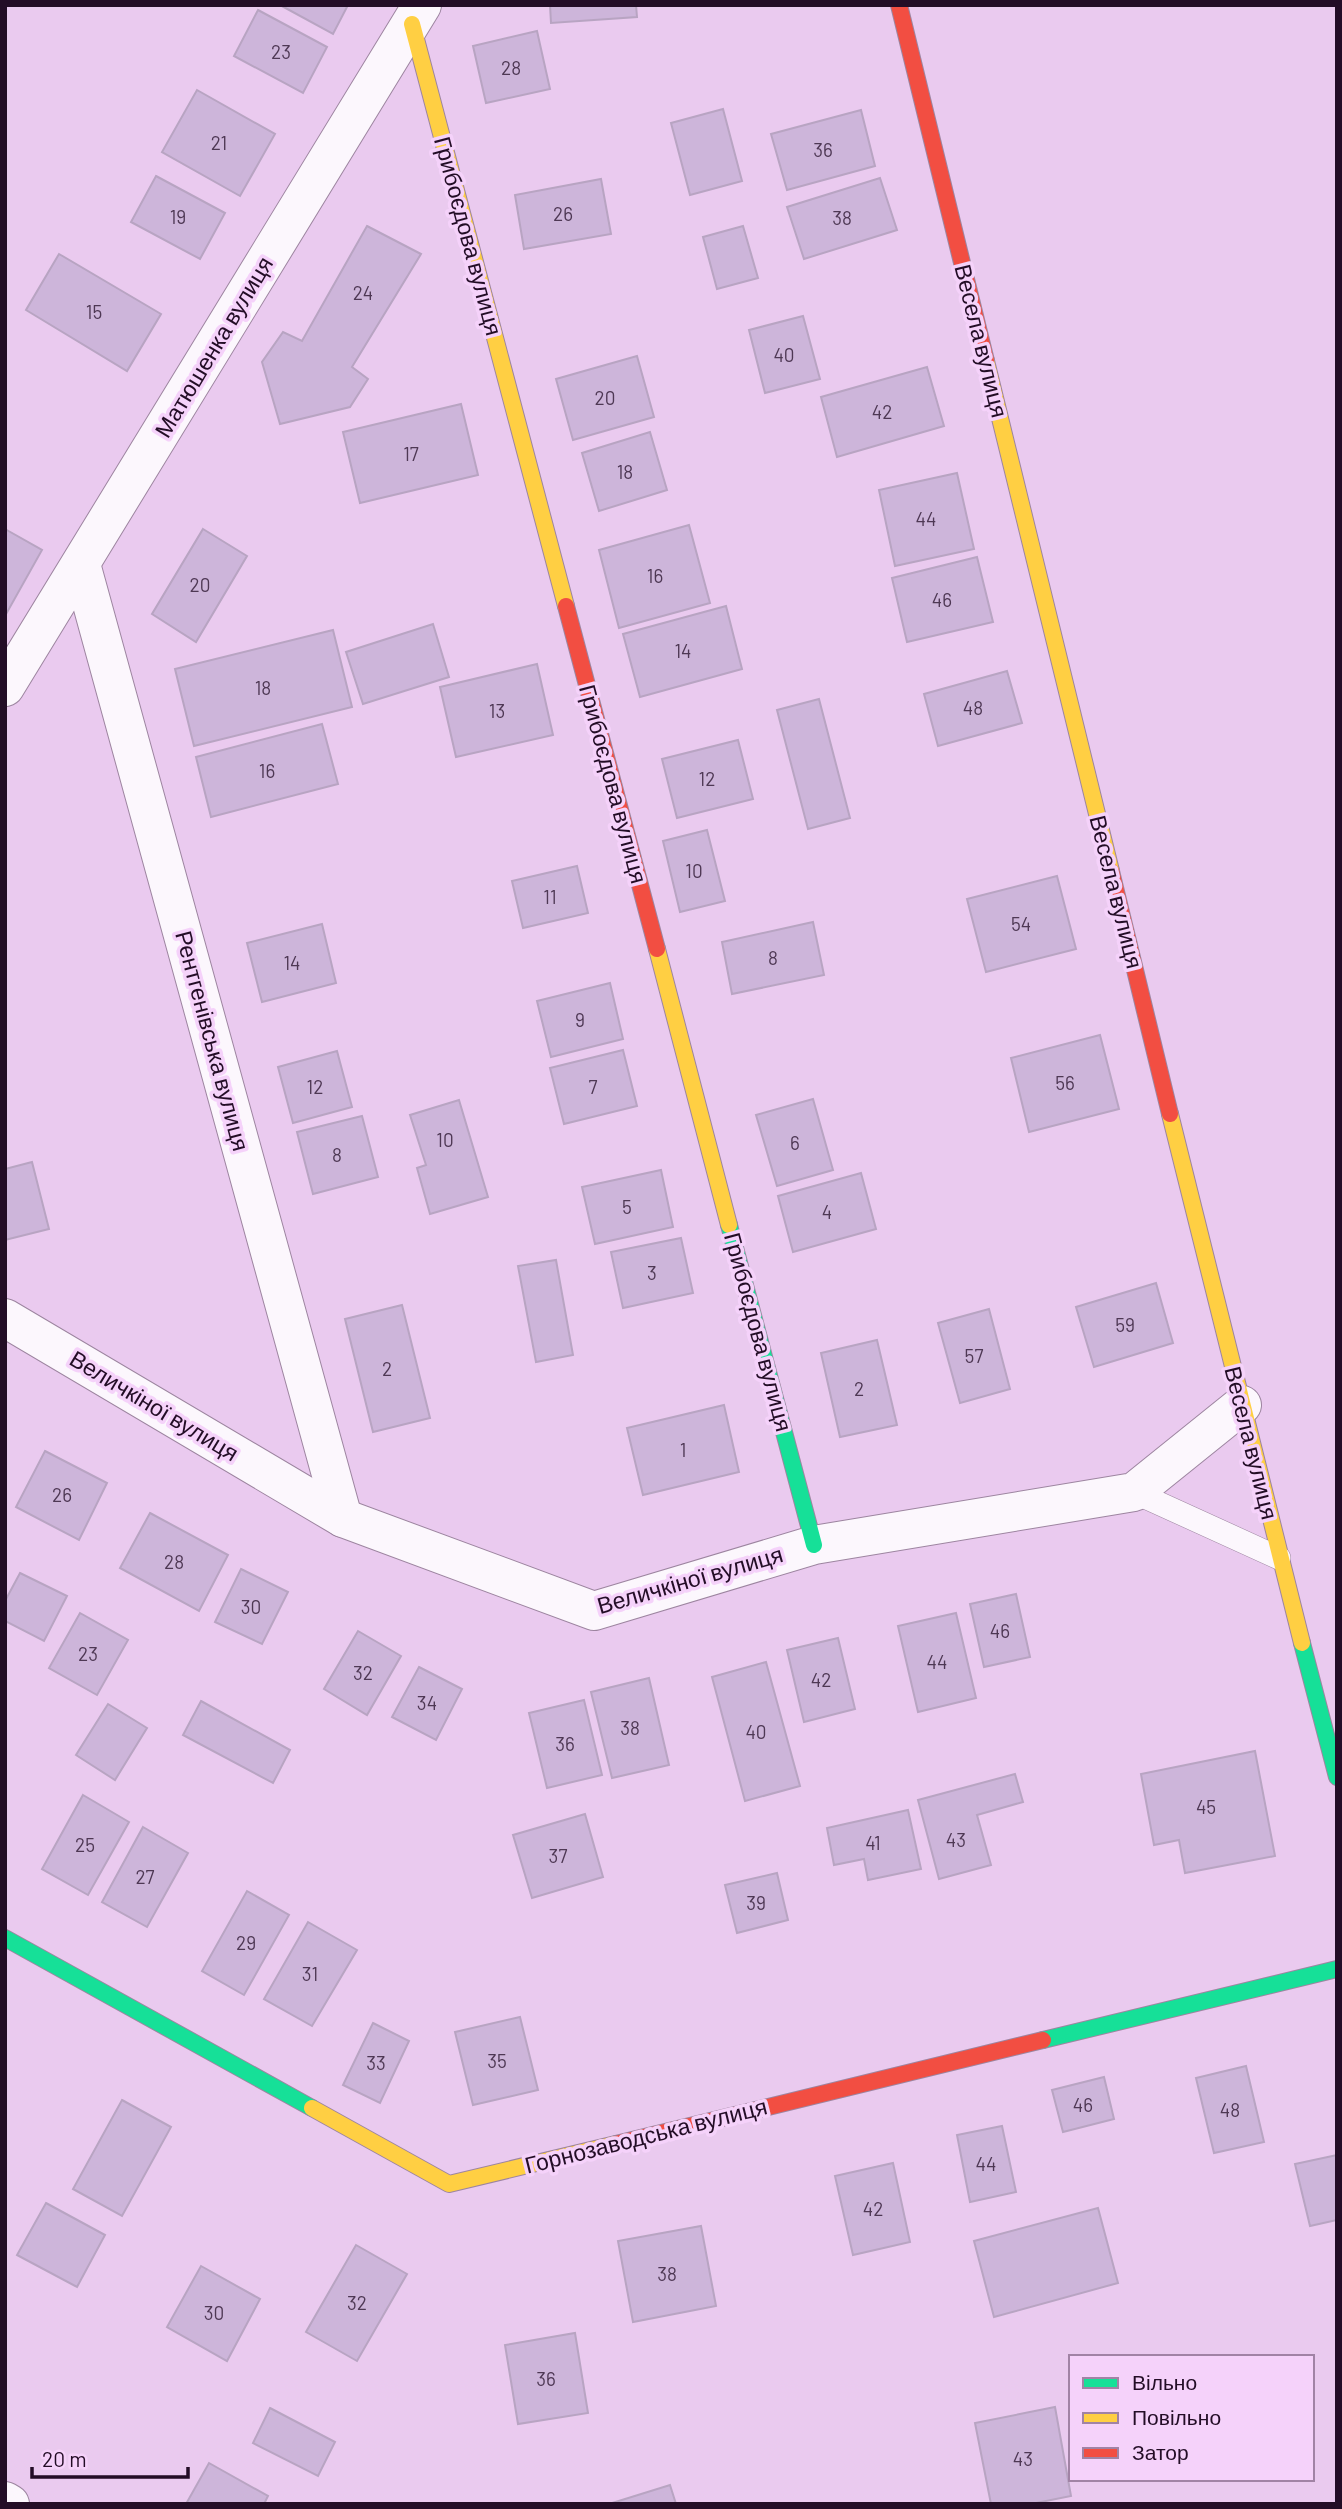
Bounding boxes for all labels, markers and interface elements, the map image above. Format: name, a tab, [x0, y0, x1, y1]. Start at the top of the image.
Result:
house number: 23	[271, 40, 291, 63]
house number: 28	[501, 56, 521, 79]
house number: 21	[211, 131, 227, 154]
street label: Грибоєдова вулиця	[429, 133, 509, 338]
house number: 36	[813, 138, 833, 161]
house number: 26	[553, 202, 573, 225]
house number: 19	[170, 205, 186, 228]
house number: 38	[832, 206, 852, 229]
street label: Матюшенка вулиця	[148, 251, 278, 442]
street label: Весела вулиця	[949, 261, 1015, 420]
house number: 24	[353, 281, 373, 304]
house number: 15	[86, 300, 102, 323]
house number: 40	[773, 343, 795, 366]
house number: 20	[595, 386, 615, 409]
house number: 42	[872, 400, 892, 423]
house number: 17	[403, 442, 419, 465]
house number: 18	[617, 460, 633, 483]
house number: 44	[916, 507, 936, 530]
house number: 16	[647, 564, 663, 587]
house number: 20	[190, 573, 210, 596]
house number: 46	[932, 588, 952, 611]
house number: 14	[674, 639, 692, 662]
house number: 18	[255, 676, 271, 699]
street label: Грибоєдова вулиця	[574, 681, 654, 886]
house number: 48	[963, 696, 983, 719]
house number: 13	[489, 699, 505, 722]
house number: 16	[259, 759, 275, 782]
house number: 12	[699, 767, 715, 790]
street label: Весела вулиця	[1084, 812, 1150, 971]
house number: 10	[685, 859, 703, 882]
house number: 11	[543, 885, 557, 908]
house number: 54	[1011, 912, 1031, 935]
street label: Рентгенівська вулиця	[170, 928, 256, 1154]
house number: 8	[768, 946, 778, 969]
house number: 14	[283, 951, 301, 974]
house number: 9	[575, 1008, 585, 1031]
house number: 56	[1055, 1071, 1075, 1094]
house number: 12	[307, 1075, 323, 1098]
house number: 7	[589, 1075, 598, 1098]
house number: 10	[436, 1128, 454, 1151]
house number: 6	[790, 1131, 800, 1154]
house number: 8	[332, 1143, 342, 1166]
house number: 5	[622, 1195, 632, 1218]
house number: 4	[822, 1200, 832, 1223]
street label: Грибоєдова вулиця	[719, 1229, 799, 1434]
house number: 3	[647, 1261, 657, 1284]
house number: 59	[1115, 1313, 1135, 1336]
street label: Величкіної вулиця	[65, 1344, 244, 1467]
house number: 57	[965, 1344, 983, 1367]
house number: 2	[382, 1357, 392, 1380]
street label: Весела вулиця	[1219, 1363, 1285, 1522]
house number: 2	[854, 1377, 864, 1400]
house number: 1	[680, 1438, 686, 1461]
house number: 26	[52, 1483, 72, 1506]
street label: Величкіної вулиця	[594, 1539, 786, 1619]
house number: 28	[164, 1550, 184, 1573]
house number: 30	[241, 1595, 261, 1618]
house number: 46	[990, 1619, 1010, 1642]
house number: 23	[78, 1642, 98, 1665]
house number: 44	[927, 1650, 947, 1673]
house number: 32	[353, 1661, 373, 1684]
house number: 42	[811, 1668, 831, 1691]
house number: 34	[417, 1691, 437, 1714]
house number: 38	[620, 1716, 640, 1739]
house number: 40	[745, 1720, 767, 1743]
house number: 36	[555, 1732, 575, 1755]
house number: 45	[1196, 1795, 1216, 1818]
house number: 43	[946, 1828, 966, 1851]
house number: 41	[865, 1831, 881, 1854]
house number: 25	[75, 1833, 95, 1856]
house number: 37	[549, 1844, 567, 1867]
house number: 27	[135, 1865, 155, 1888]
house number: 39	[746, 1891, 766, 1914]
house number: 29	[236, 1931, 256, 1954]
house number: 31	[302, 1962, 318, 1985]
house number: 35	[487, 2049, 507, 2072]
house number: 33	[366, 2051, 386, 2074]
street label: Горнозаводська вулиця	[522, 2091, 770, 2179]
house number: 46	[1073, 2093, 1093, 2116]
house number: 48	[1220, 2098, 1240, 2121]
house number: 44	[976, 2152, 996, 2175]
house number: 42	[863, 2197, 883, 2220]
house number: 38	[657, 2262, 677, 2285]
house number: 32	[347, 2291, 367, 2314]
house number: 30	[204, 2301, 224, 2324]
legend	[1069, 2355, 1314, 2481]
house number: 36	[536, 2367, 556, 2390]
text: Вільно	[1132, 2369, 1197, 2394]
text: Повільно	[1132, 2404, 1221, 2429]
scale bar	[32, 2436, 187, 2480]
text: Затор	[1132, 2439, 1189, 2464]
text: 20 m	[42, 2446, 87, 2471]
house number: 43	[1013, 2447, 1033, 2470]

